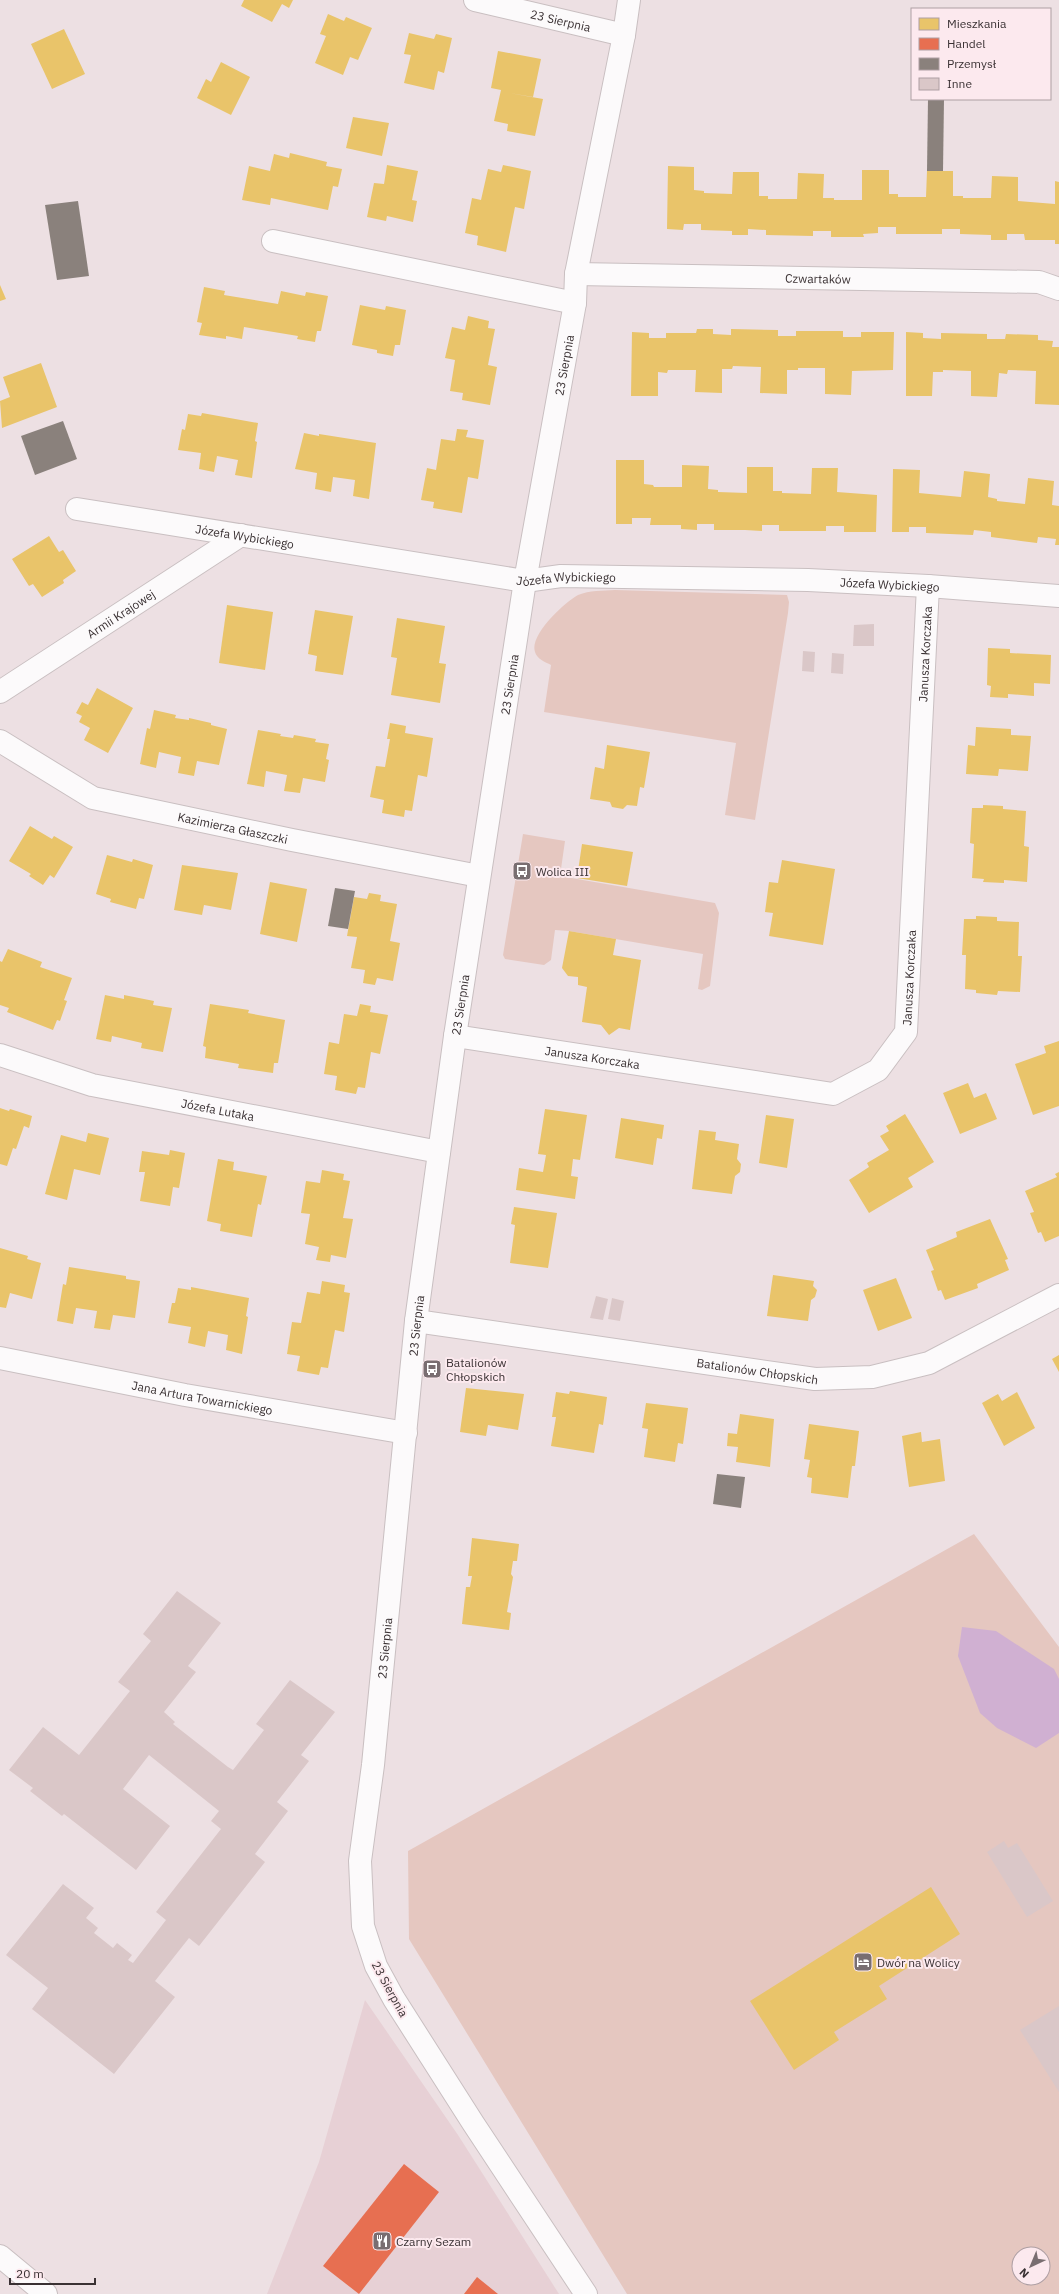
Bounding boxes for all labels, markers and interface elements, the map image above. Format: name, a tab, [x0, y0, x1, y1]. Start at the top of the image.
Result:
street label: 23 Sierpnia	[529, 6, 593, 35]
legend	[911, 8, 1051, 100]
text: Mieszkania	[947, 16, 1007, 31]
text: Handel	[947, 36, 986, 51]
text: Przemysł	[947, 56, 997, 71]
text: Inne	[947, 76, 972, 91]
street label: Czwartaków	[785, 270, 851, 286]
street label: 23 Sierpnia	[551, 333, 577, 397]
street label: Józefa Wybickiego	[194, 521, 296, 551]
street label: Józefa Wybickiego	[515, 568, 616, 589]
street label: Józefa Wybickiego	[840, 574, 940, 594]
street label: Armii Krajowej	[84, 586, 158, 641]
street label: Janusza Korczaka	[915, 605, 935, 702]
street label: 23 Sierpnia	[497, 652, 521, 716]
street label: Kazimierza Głaszczki	[176, 809, 289, 846]
bus stop icon: Wolica III	[511, 860, 533, 882]
place label: Wolica III	[536, 864, 589, 879]
street label: Janusza Korczaka	[899, 929, 919, 1026]
street label: 23 Sierpnia	[448, 973, 472, 1036]
street label: Janusza Korczaka	[544, 1042, 642, 1072]
street label: Józefa Lutaka	[180, 1095, 256, 1124]
street label: 23 Sierpnia	[405, 1294, 427, 1357]
street label: Batalionów Chłopskich	[696, 1354, 819, 1387]
place label: Batalionów Chłopskich	[446, 1355, 507, 1384]
bus stop icon: Batalionów Chłopskich	[421, 1358, 443, 1380]
street label: Jana Artura Towarnickiego	[130, 1377, 274, 1417]
street label: 23 Sierpnia	[374, 1616, 395, 1679]
hotel icon: Dwór na Wolicy	[852, 1951, 874, 1973]
place label: Dwór na Wolicy	[877, 1955, 960, 1970]
street label: 23 Sierpnia	[369, 1959, 412, 2020]
restaurant icon: Czarny Sezam	[371, 2230, 393, 2252]
place label: Czarny Sezam	[396, 2234, 471, 2249]
north arrow	[1011, 2246, 1051, 2286]
scale bar	[10, 2260, 95, 2286]
text: N	[1016, 2265, 1032, 2281]
text: 20 m	[16, 2266, 44, 2281]

